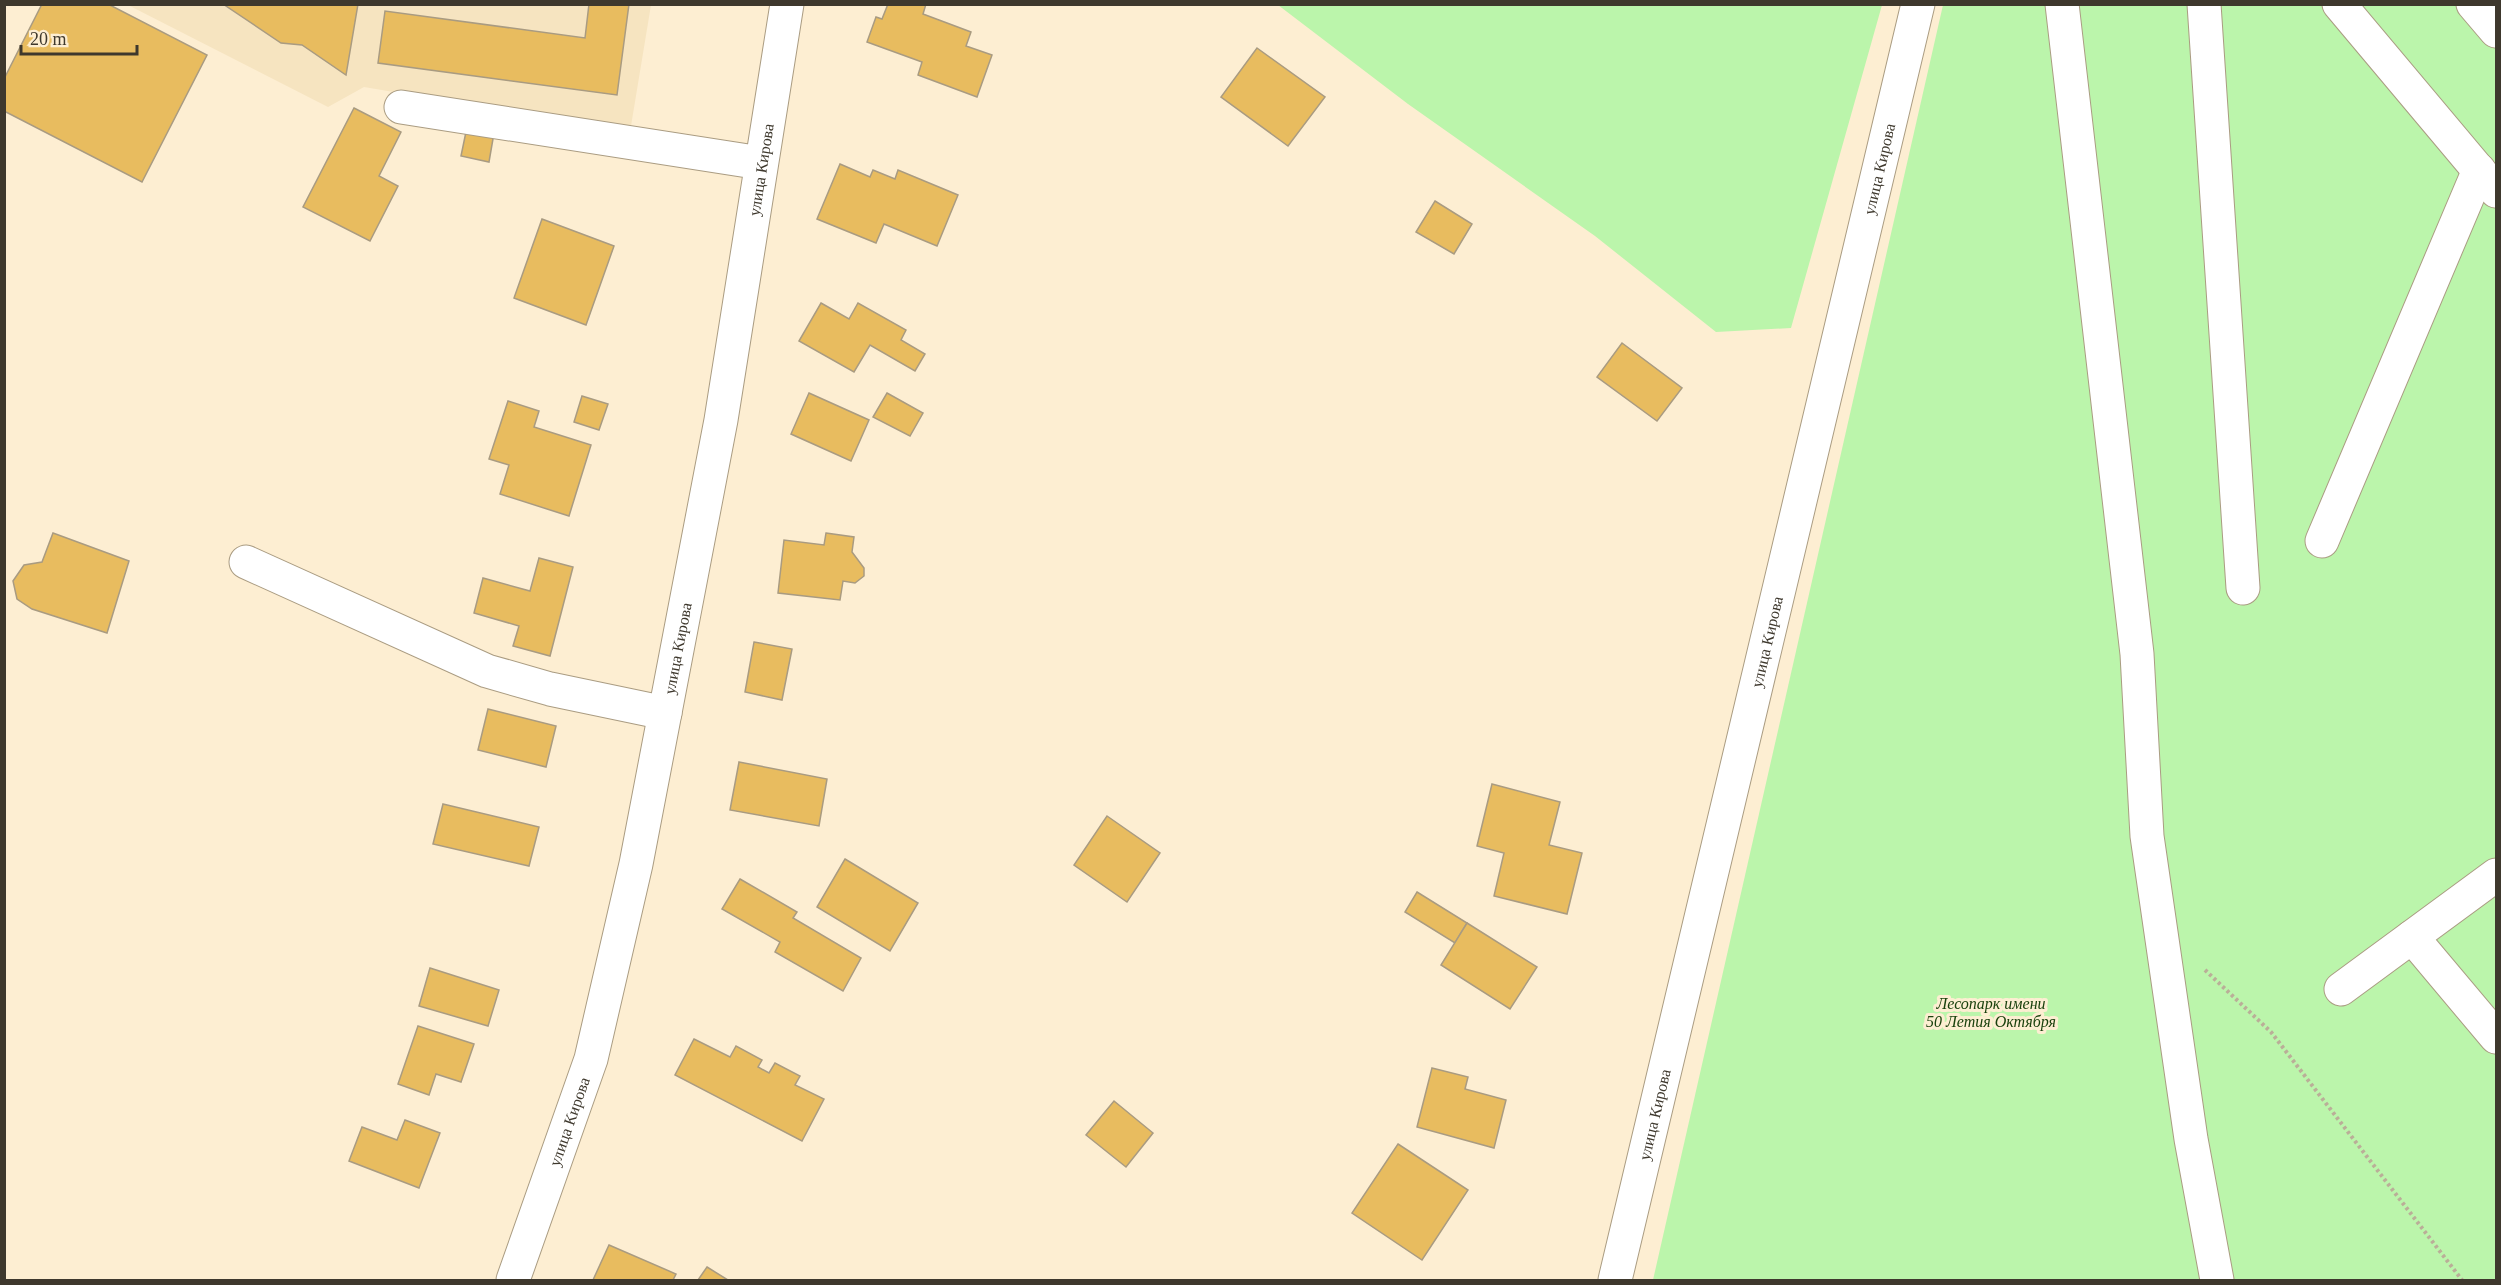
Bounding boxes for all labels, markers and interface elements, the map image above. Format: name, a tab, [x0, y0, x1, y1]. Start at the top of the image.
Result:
scale bar	[21, 18, 136, 56]
text: 20 m	[30, 29, 67, 49]
street label: улица Кирова	[746, 122, 777, 217]
street label: улица Кирова	[1860, 122, 1898, 217]
street label: улица Кирова	[1748, 595, 1786, 689]
street label: улица Кирова	[661, 601, 695, 696]
park label: Лесопарк имени 50 Летия Октября	[1926, 995, 2056, 1031]
street label: улица Кирова	[1636, 1067, 1674, 1162]
street label: улица Кирова	[546, 1075, 593, 1169]

